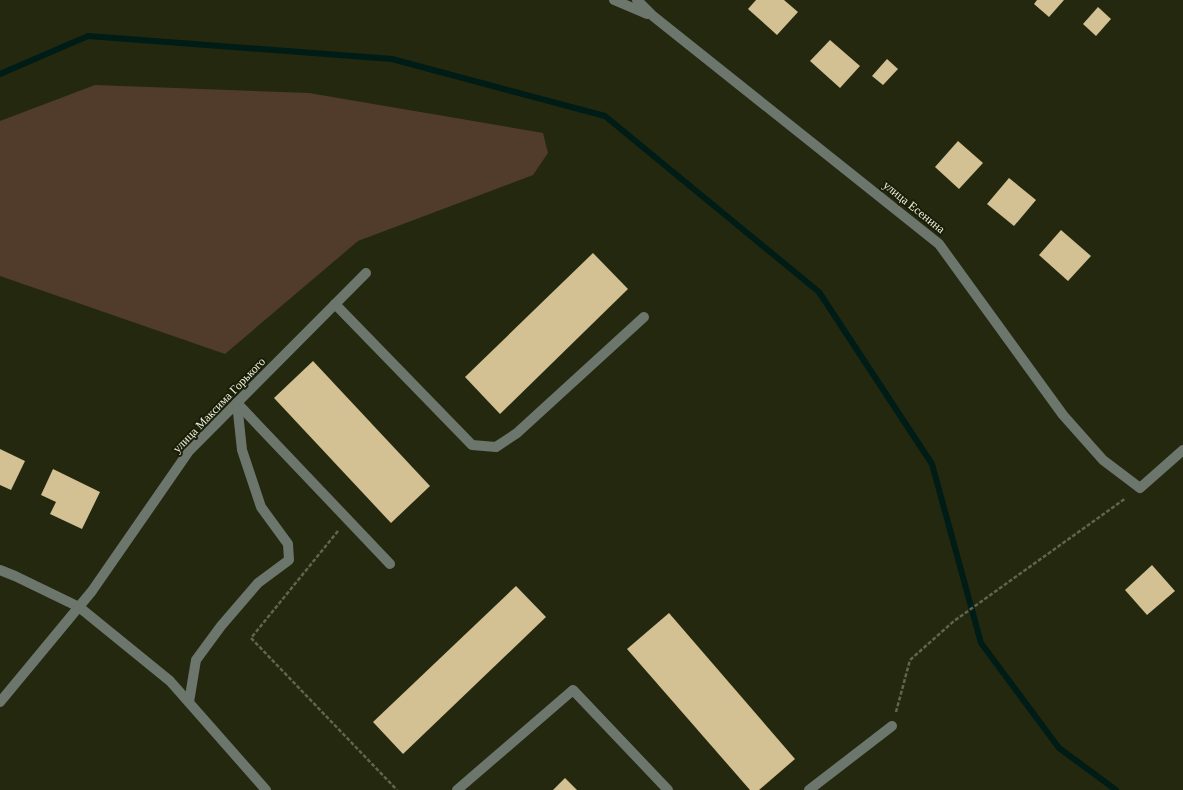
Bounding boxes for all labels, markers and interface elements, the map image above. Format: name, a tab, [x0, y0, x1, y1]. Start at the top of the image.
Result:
street label: улица Есенина	[880, 178, 948, 237]
street label: улица Максима Горького	[170, 354, 268, 456]

